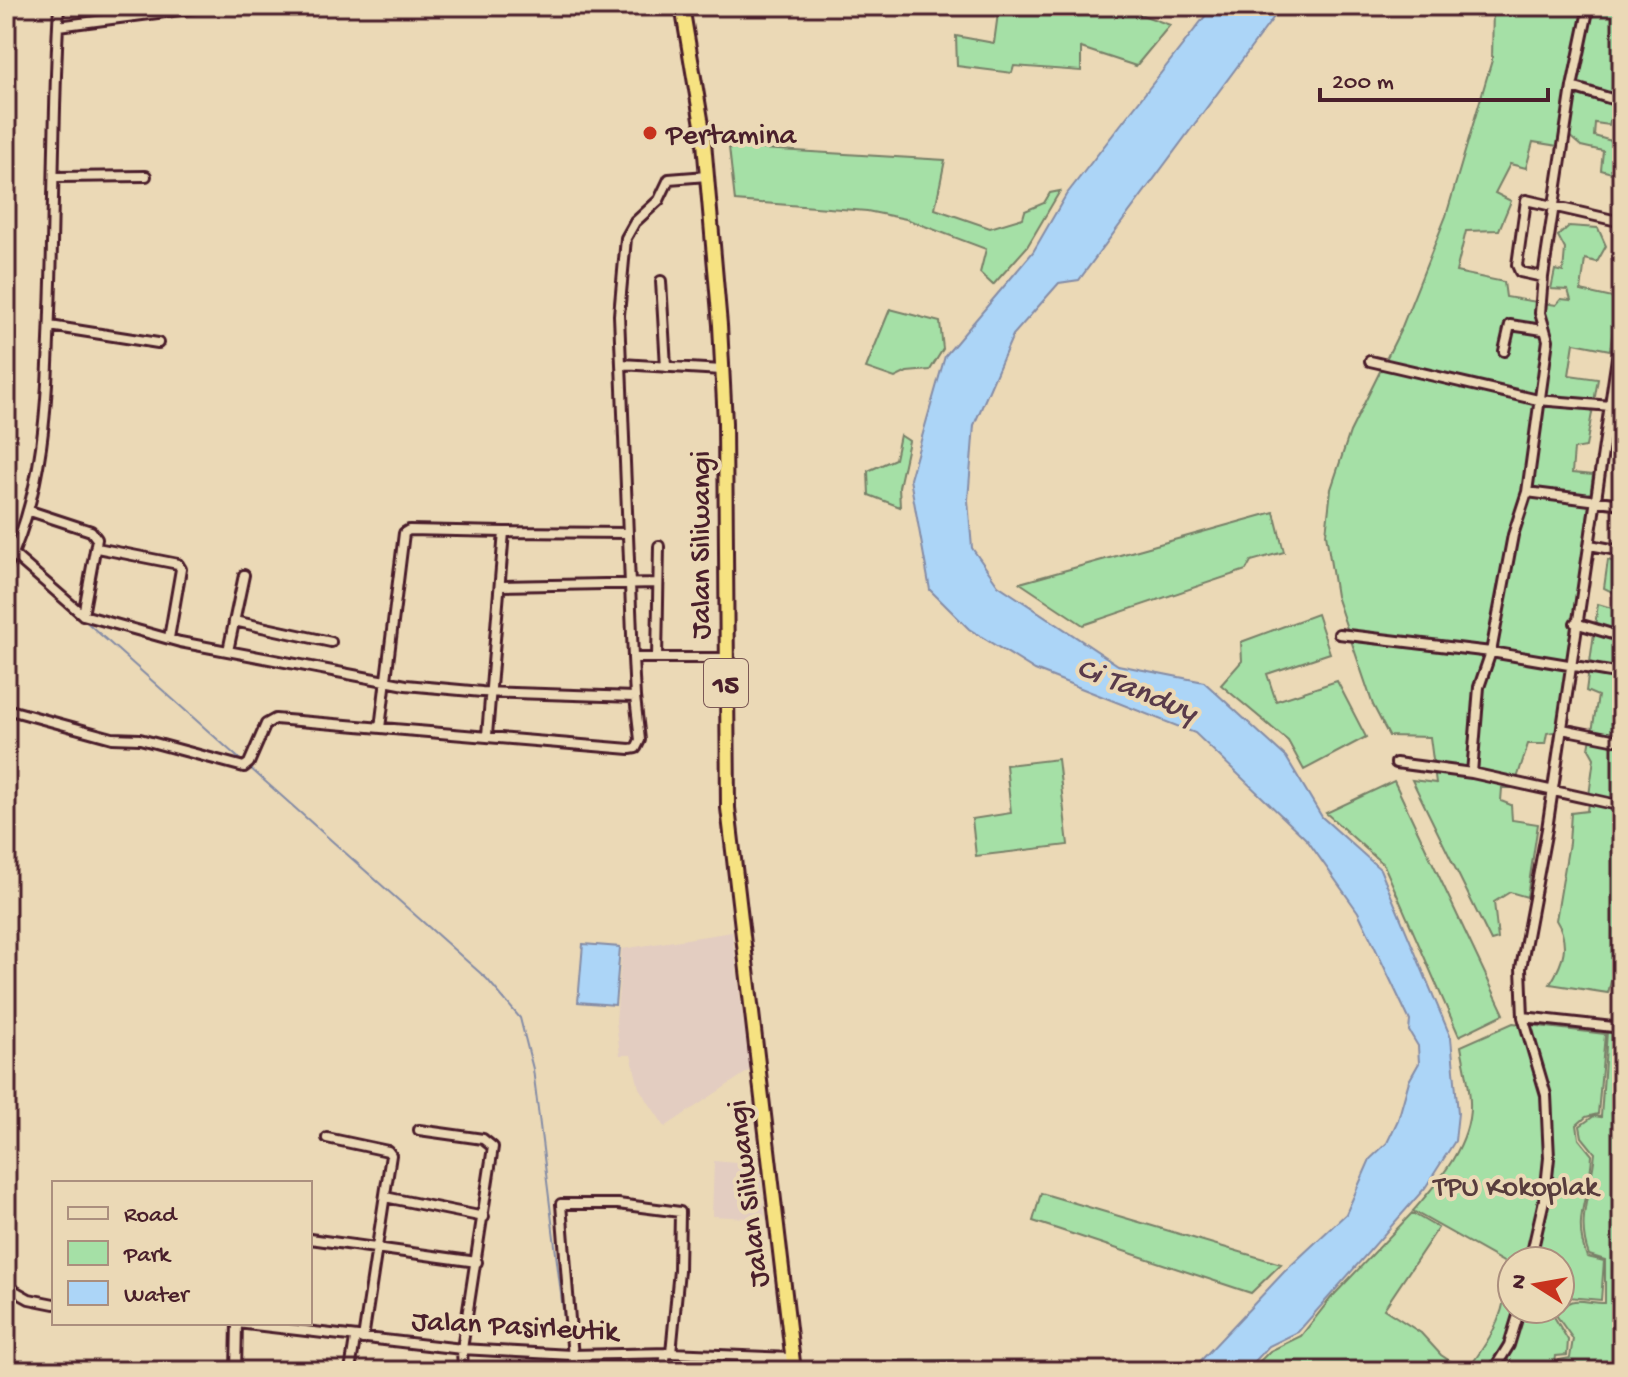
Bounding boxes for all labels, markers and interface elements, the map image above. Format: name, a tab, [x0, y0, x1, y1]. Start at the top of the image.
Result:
scale bar	[1320, 52, 1548, 102]
text: 200 m	[1332, 69, 1394, 98]
place label: Pertamina	[665, 120, 798, 155]
marker: Pertamina	[641, 124, 659, 142]
street label: Jalan Siliwangi	[686, 451, 721, 639]
water label: Ci Tanduy	[1070, 650, 1204, 734]
road number: 15	[704, 659, 748, 707]
street label: Jalan Siliwangi	[722, 1098, 779, 1289]
park label: TPU Kokoplak	[1432, 1172, 1601, 1207]
legend	[52, 1181, 312, 1325]
text: Road	[124, 1202, 178, 1231]
text: Park	[123, 1242, 172, 1271]
north arrow	[1496, 1245, 1576, 1325]
text: N	[1506, 1272, 1534, 1291]
text: Water	[124, 1282, 191, 1311]
street label: Jalan Pasirleutik	[411, 1306, 622, 1352]

